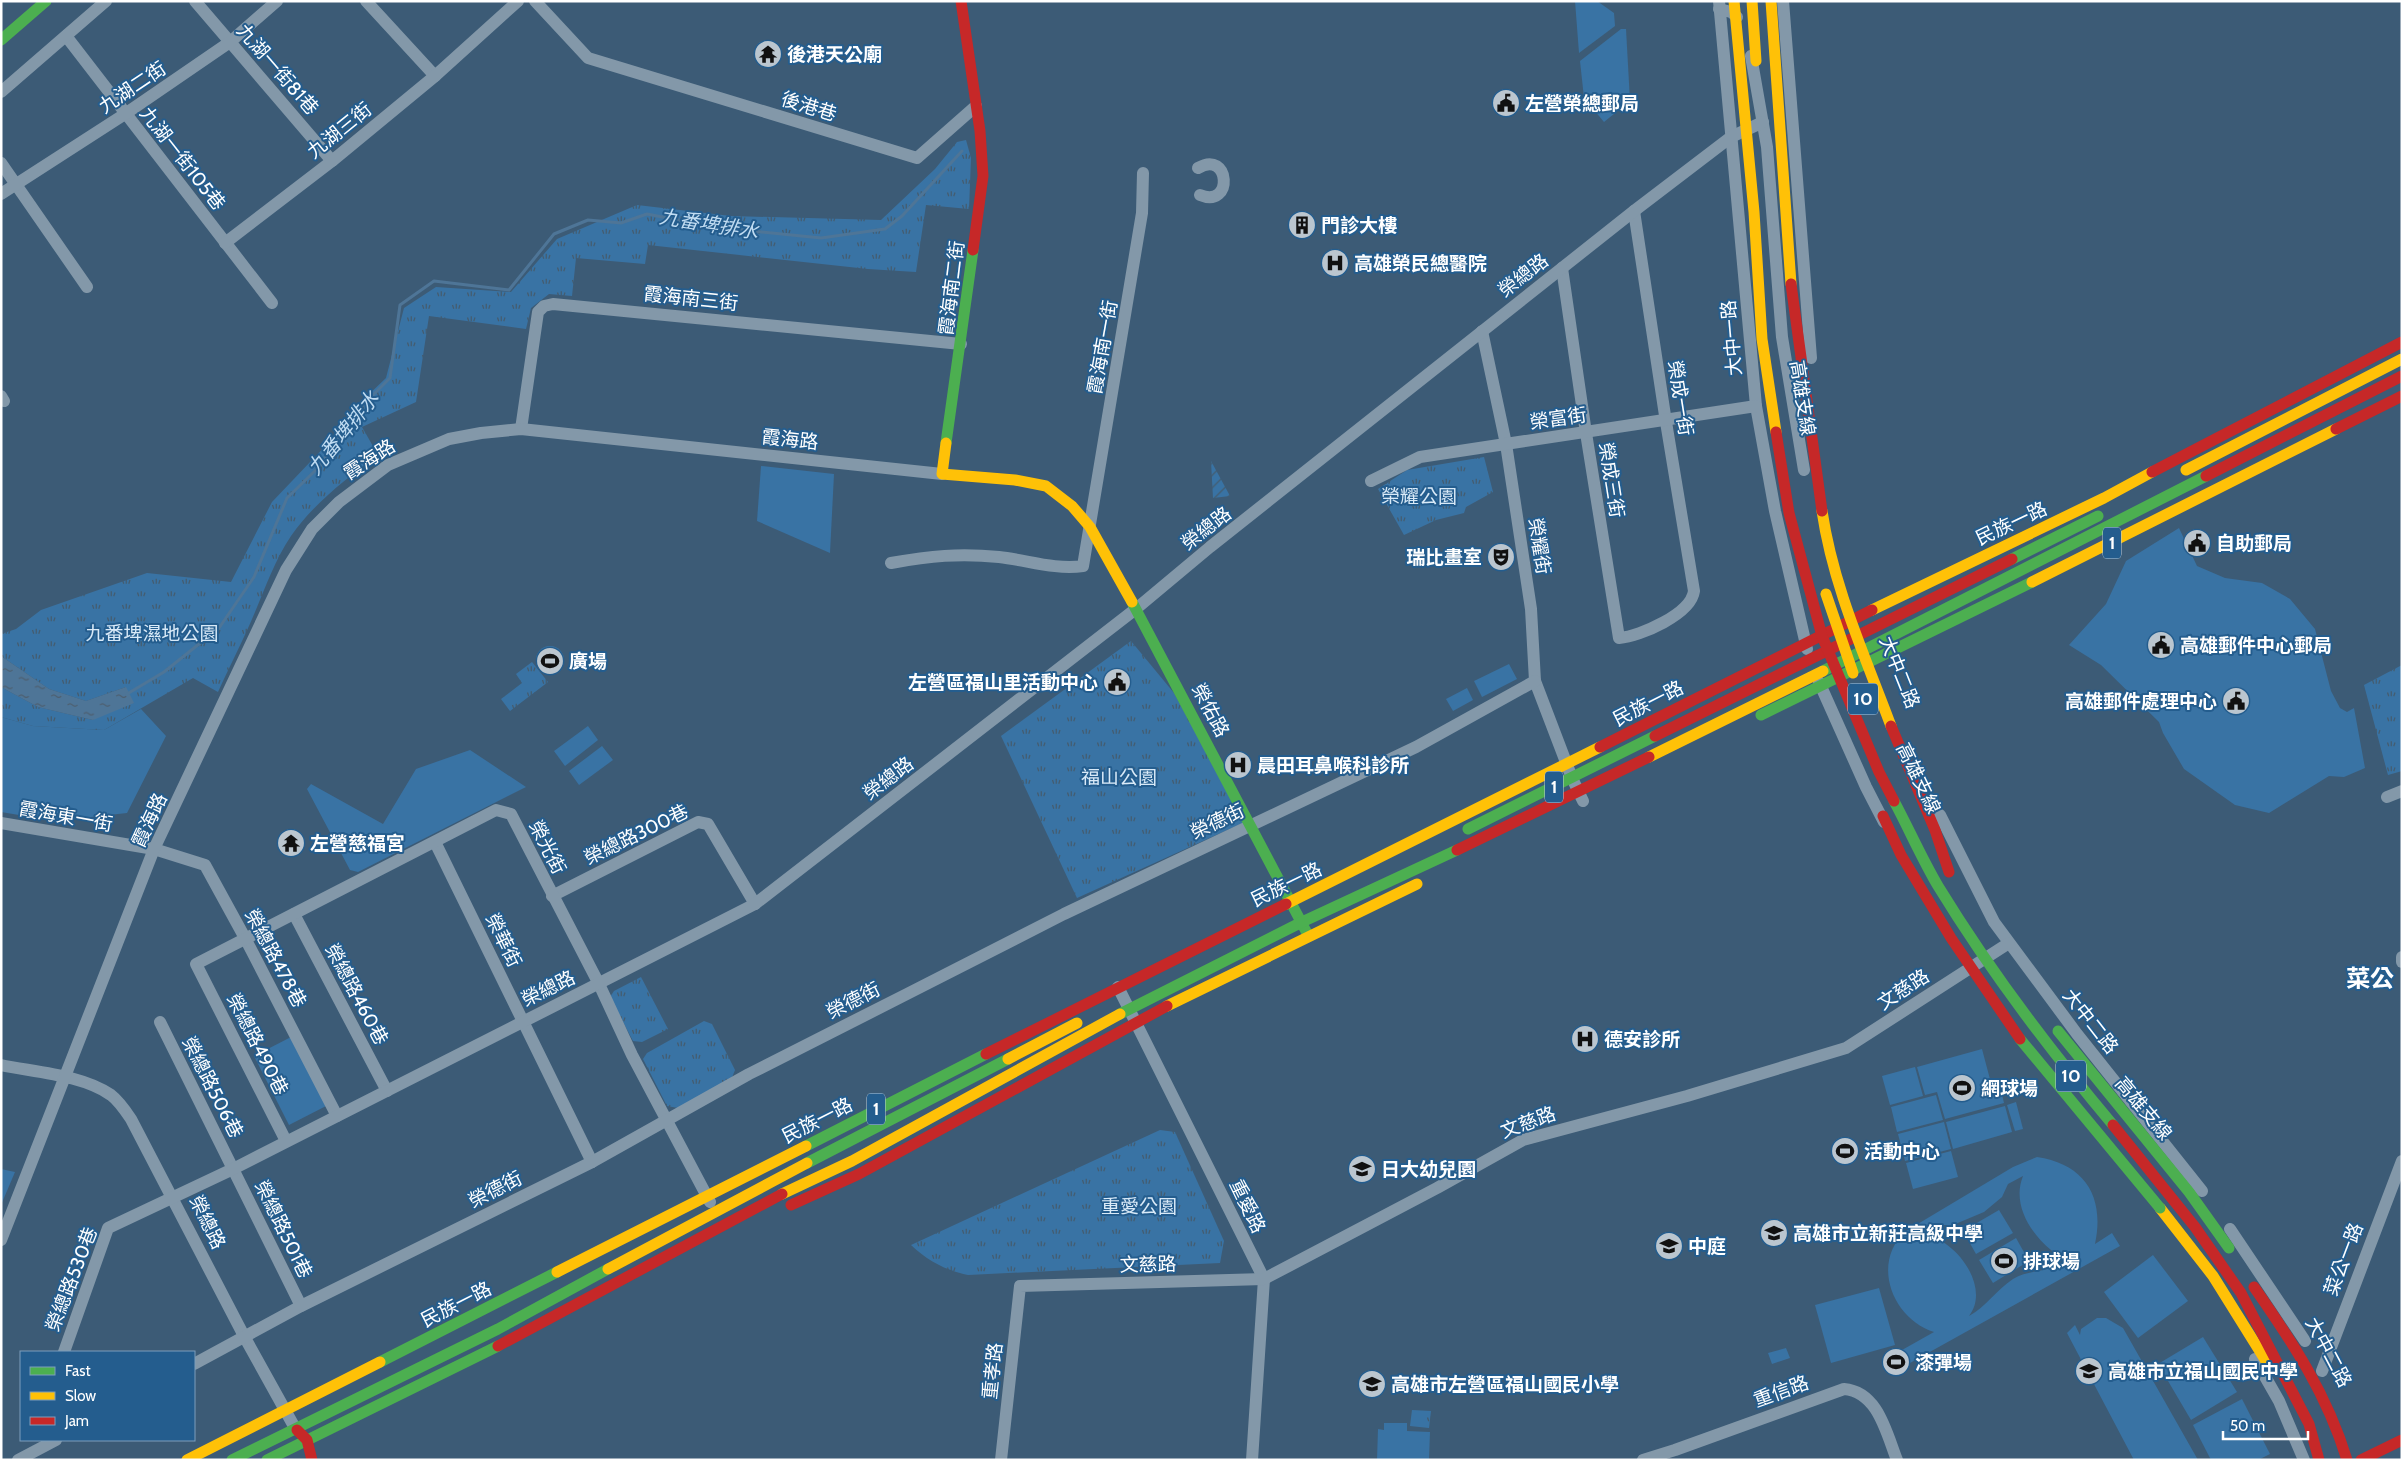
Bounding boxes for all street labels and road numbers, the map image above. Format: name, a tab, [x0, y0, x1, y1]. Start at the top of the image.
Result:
street label: 九湖一街81巷	[232, 19, 323, 119]
street label: 九湖二街	[94, 57, 170, 118]
street label: 後港巷	[778, 87, 839, 126]
street label: 九湖三街	[303, 98, 376, 163]
street label: 九湖一街105巷	[135, 102, 230, 215]
street label: 霞海南二街	[934, 240, 969, 337]
street label: 榮總路	[1494, 249, 1553, 302]
street label: 霞海南三街	[642, 282, 739, 315]
street label: 霞海南一街	[1083, 298, 1122, 396]
street label: 大中一路	[1717, 299, 1746, 377]
street label: 榮成一街	[1663, 359, 1698, 437]
street label: 高雄支線	[1785, 359, 1820, 437]
street label: 榮富街	[1528, 403, 1588, 434]
street label: 霞海路	[760, 425, 820, 454]
street label: 霞海路	[339, 434, 399, 485]
street label: 榮成三街	[1594, 441, 1629, 519]
street label: 民族一路	[1972, 497, 2051, 550]
street label: 榮總路	[1177, 502, 1236, 555]
street label: 榮耀街	[1524, 516, 1555, 576]
road number: 1	[2103, 528, 2121, 558]
street label: 大中二路	[1875, 633, 1924, 712]
street label: 民族一路	[1609, 676, 1687, 731]
street label: 榮佑路	[1187, 680, 1234, 741]
road number: 10	[1848, 684, 1878, 714]
street label: 高雄支線	[1892, 739, 1946, 817]
street label: 榮總路	[859, 752, 918, 805]
road number: 1	[1545, 772, 1563, 802]
street label: 霞海路	[127, 790, 172, 851]
street label: 霞海東一街	[17, 797, 115, 836]
street label: 榮總路300巷	[580, 799, 692, 870]
street label: 榮德街	[1187, 799, 1248, 844]
street label: 榮光街	[524, 817, 571, 878]
street label: 民族一路	[1247, 857, 1325, 911]
street label: 榮總路478巷	[240, 905, 311, 1011]
street label: 榮華街	[481, 910, 526, 971]
street label: 榮總路460巷	[320, 940, 393, 1049]
street label: 文慈路	[1873, 964, 1933, 1015]
street label: 榮總路	[518, 966, 579, 1011]
street label: 榮德街	[823, 977, 884, 1024]
street label: 大中二路	[2058, 984, 2123, 1058]
street label: 榮總路490巷	[222, 990, 293, 1099]
street label: 榮總路506巷	[177, 1033, 248, 1142]
road number: 10	[2056, 1060, 2086, 1092]
street label: 高雄支線	[2110, 1072, 2177, 1145]
street label: 民族一路	[778, 1093, 856, 1148]
road number: 1	[867, 1094, 885, 1124]
street label: 文慈路	[1497, 1102, 1559, 1143]
street label: 榮德街	[465, 1166, 526, 1213]
street label: 重愛路	[1225, 1176, 1270, 1237]
street label: 榮總路501巷	[250, 1177, 317, 1282]
street label: 榮總路	[185, 1192, 230, 1253]
street label: 菜公一路	[2319, 1220, 2368, 1299]
street label: 榮總路530巷	[41, 1224, 102, 1335]
street label: 文慈路	[1119, 1253, 1177, 1276]
street label: 民族一路	[417, 1277, 495, 1332]
street label: 大中二路	[2301, 1313, 2357, 1391]
street label: 重孝路	[978, 1341, 1007, 1401]
street label: 重信路	[1750, 1371, 1812, 1412]

